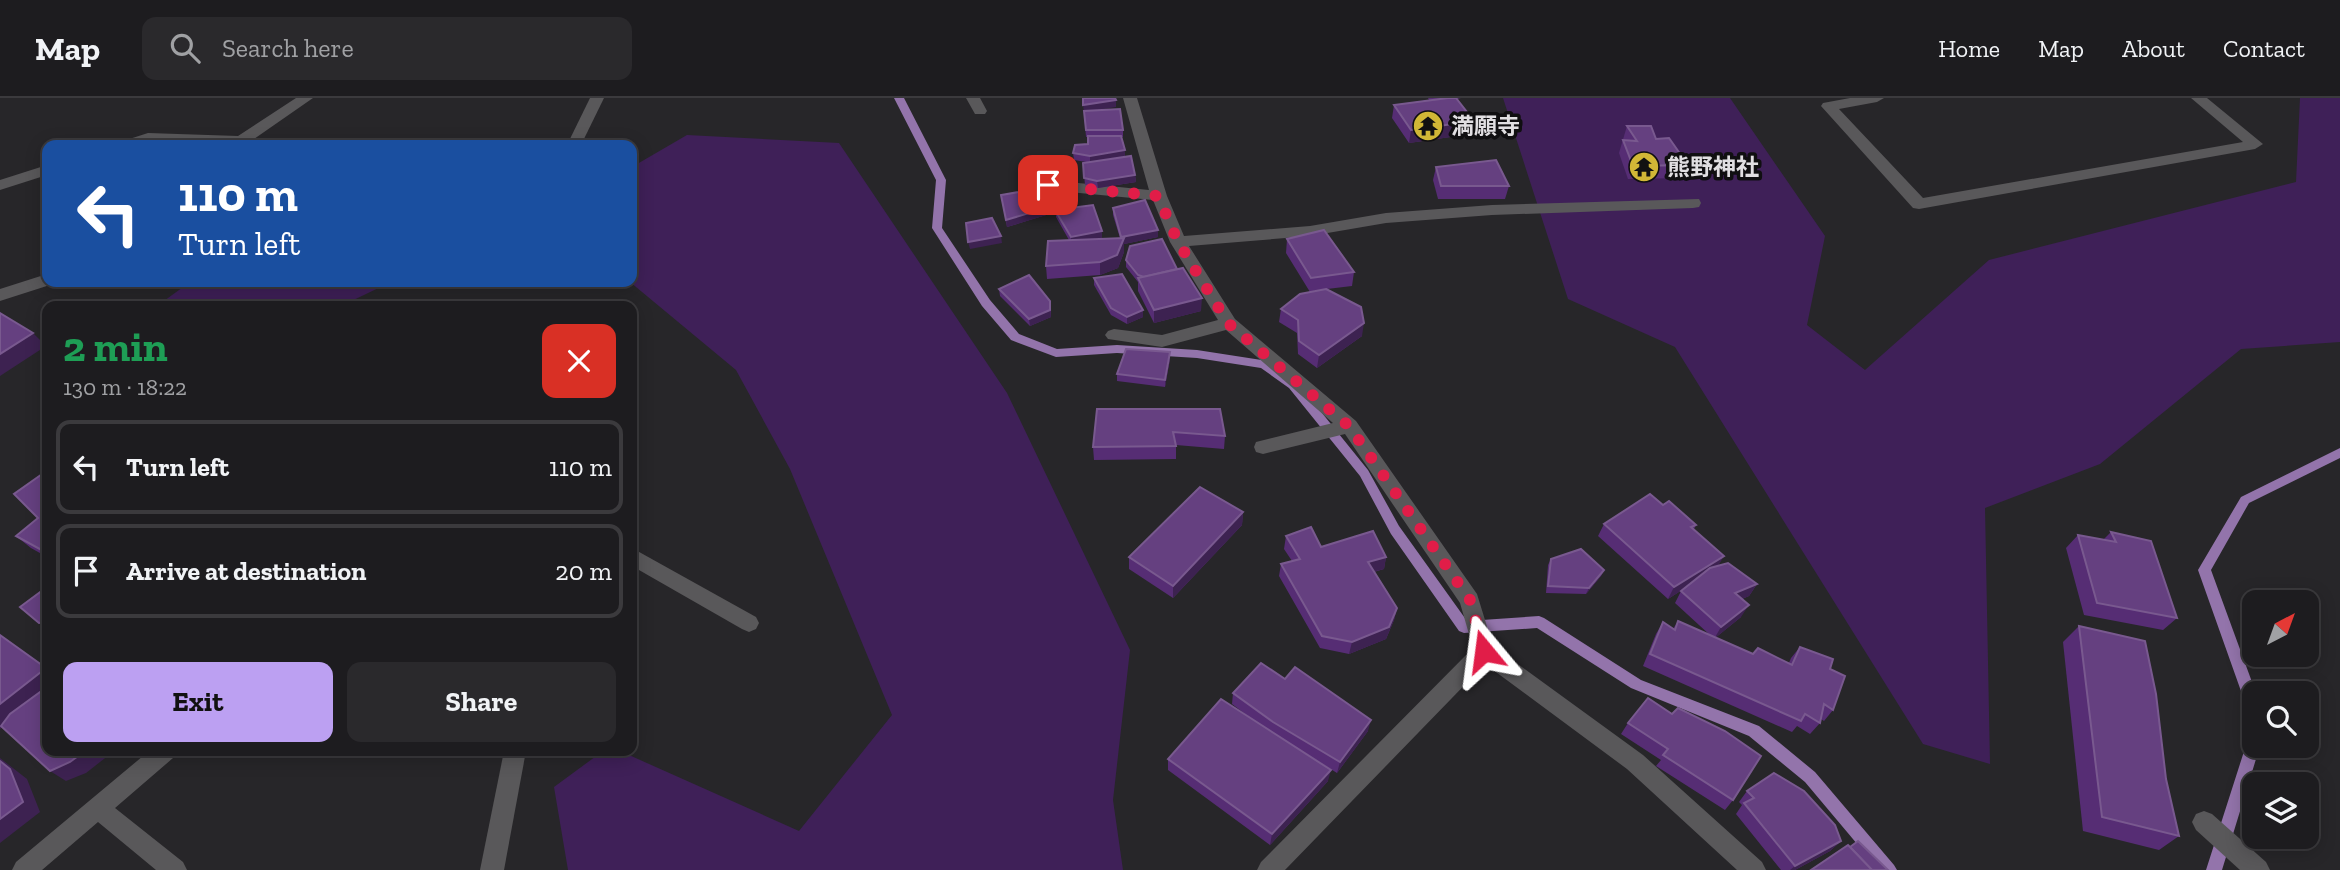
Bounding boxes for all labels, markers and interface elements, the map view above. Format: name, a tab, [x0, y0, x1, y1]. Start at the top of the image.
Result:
search box	[142, 17, 632, 80]
text: Map	[35, 29, 100, 68]
icon: search	[166, 29, 204, 67]
text: Search here	[222, 32, 354, 64]
text: Home	[1938, 34, 2000, 63]
text: Map	[2038, 34, 2084, 63]
text: About	[2122, 34, 2185, 63]
text: Contact	[2223, 34, 2305, 63]
temple icon: 満願寺	[1411, 109, 1445, 143]
place label: 満願寺	[1451, 112, 1520, 140]
temple icon: 熊野神社	[1627, 150, 1661, 184]
place label: 熊野神社	[1667, 153, 1759, 181]
pin	[1018, 155, 1078, 215]
text: 110 m	[178, 165, 298, 224]
icon: arrive	[1029, 166, 1067, 204]
icon: left	[63, 168, 154, 259]
text: Turn left	[178, 225, 300, 263]
text: 2 min	[63, 321, 168, 372]
button: close	[542, 324, 616, 398]
text: 130 m · 18:22	[63, 373, 187, 401]
icon: left	[67, 448, 105, 486]
text: Turn left	[126, 451, 229, 483]
text: 110 m	[549, 451, 612, 483]
icon: arrive	[67, 552, 105, 590]
text: Arrive at destination	[126, 555, 366, 587]
text: 20 m	[555, 555, 612, 587]
north arrow	[2242, 590, 2319, 667]
map controls	[2242, 590, 2319, 849]
position arrow	[1447, 614, 1521, 688]
button: Exit	[63, 662, 333, 742]
button: Share	[347, 662, 616, 742]
button: search	[2242, 681, 2319, 758]
button: layers	[2242, 772, 2319, 849]

